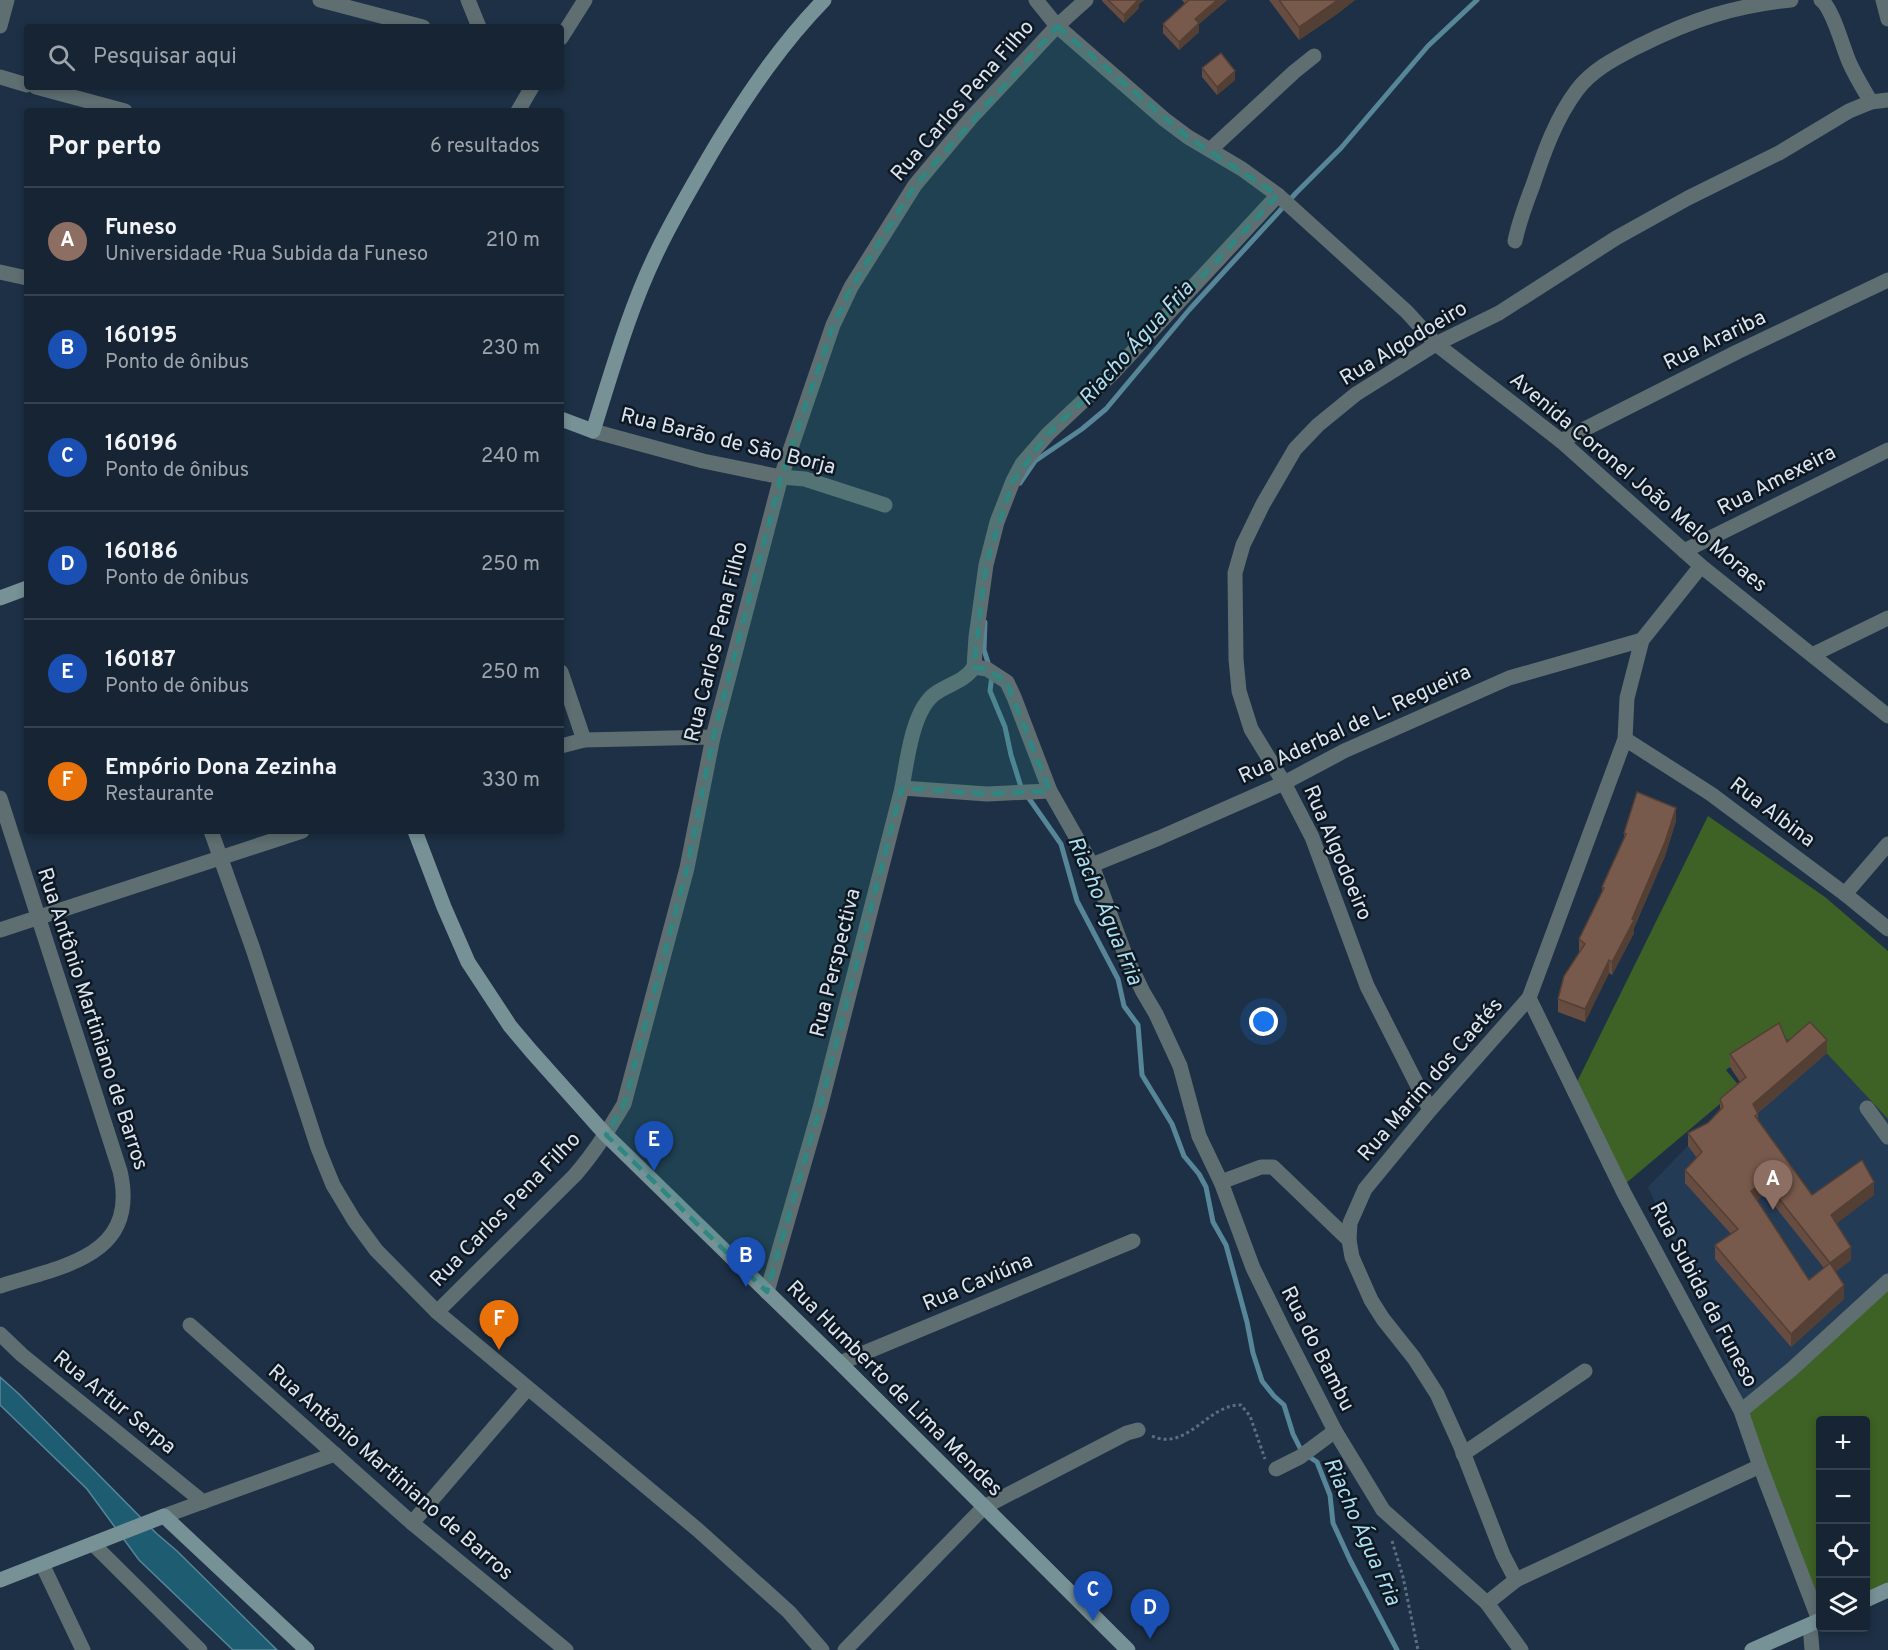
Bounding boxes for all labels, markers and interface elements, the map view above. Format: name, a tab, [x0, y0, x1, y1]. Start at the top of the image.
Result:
street label: Rua Carlos Pena Filho	[885, 15, 1041, 187]
search box	[24, 24, 564, 90]
icon: search	[45, 41, 78, 74]
text: Pesquisar aqui	[93, 44, 237, 71]
text: Por perto	[48, 131, 162, 164]
text: 6 resultados	[430, 134, 540, 160]
text: Funeso	[105, 215, 177, 242]
text: A	[60, 228, 75, 254]
text: 210 m	[486, 228, 540, 254]
text: Universidade · Rua Subida da Funeso	[105, 242, 428, 268]
water label: Riacho Água Fria	[1072, 274, 1201, 412]
street label: Rua Algodoeiro	[1335, 295, 1473, 393]
street label: Rua Arariba	[1659, 305, 1771, 377]
text: 160195	[105, 323, 178, 350]
text: B	[61, 336, 74, 362]
text: 230 m	[481, 336, 540, 362]
text: Ponto de ônibus	[105, 350, 249, 376]
street label: Avenida Coronel João Melo Moraes	[1503, 367, 1773, 599]
street label: Rua Barão de São Borja	[618, 402, 838, 482]
text: 160196	[105, 431, 178, 458]
street label: Rua Amexeira	[1713, 440, 1841, 522]
text: C	[61, 444, 74, 470]
text: 240 m	[481, 444, 540, 470]
text: Ponto de ônibus	[105, 458, 249, 484]
text: 160186	[105, 539, 178, 566]
street label: Rua Carlos Pena Filho	[679, 539, 755, 745]
text: D	[60, 552, 75, 578]
text: 250 m	[481, 552, 540, 578]
text: Ponto de ônibus	[105, 566, 249, 592]
text: 160187	[105, 647, 176, 674]
street label: Rua Aderbal de L. Regueira	[1234, 659, 1476, 791]
text: E	[61, 660, 74, 686]
text: 250 m	[481, 660, 540, 686]
text: Ponto de ônibus	[105, 674, 249, 700]
text: Empório Dona Zezinha	[105, 755, 337, 782]
text: F	[62, 768, 73, 794]
text: 330 m	[482, 768, 540, 794]
street label: Rua Albina	[1724, 772, 1820, 854]
street label: Rua Algodoeiro	[1296, 781, 1378, 925]
text: Restaurante	[105, 782, 214, 808]
water label: Riacho Água Fria	[1061, 832, 1150, 990]
street label: Rua Antônio Martiniano de Barros	[30, 864, 154, 1174]
street label: Rua Perspectiva	[804, 886, 868, 1040]
street label: Rua Marim dos Caetés	[1352, 993, 1510, 1167]
your location	[1249, 1007, 1278, 1036]
pin: E	[634, 1122, 674, 1171]
street label: Rua Carlos Pena Filho	[425, 1127, 587, 1293]
pin: A	[1754, 1160, 1792, 1210]
street label: Rua Subida da Funeso	[1643, 1198, 1763, 1392]
pin: B	[726, 1238, 766, 1287]
street label: Rua Caviúna	[919, 1248, 1037, 1318]
street label: Rua Humberto de Lima Mendes	[780, 1275, 1008, 1503]
street label: Rua do Bambu	[1274, 1282, 1360, 1416]
pin: F	[480, 1300, 518, 1350]
street label: Rua Artur Serpa	[47, 1345, 181, 1461]
street label: Rua Antônio Martiniano de Barros	[262, 1359, 518, 1587]
map controls	[1816, 1416, 1870, 1632]
button: +	[1816, 1416, 1870, 1470]
water label: Riacho Água Fria	[1316, 1453, 1408, 1611]
button: −	[1816, 1470, 1870, 1524]
button: locate	[1816, 1524, 1870, 1578]
pin: C	[1074, 1572, 1112, 1621]
button: layers	[1816, 1578, 1870, 1632]
pin: D	[1130, 1590, 1170, 1639]

